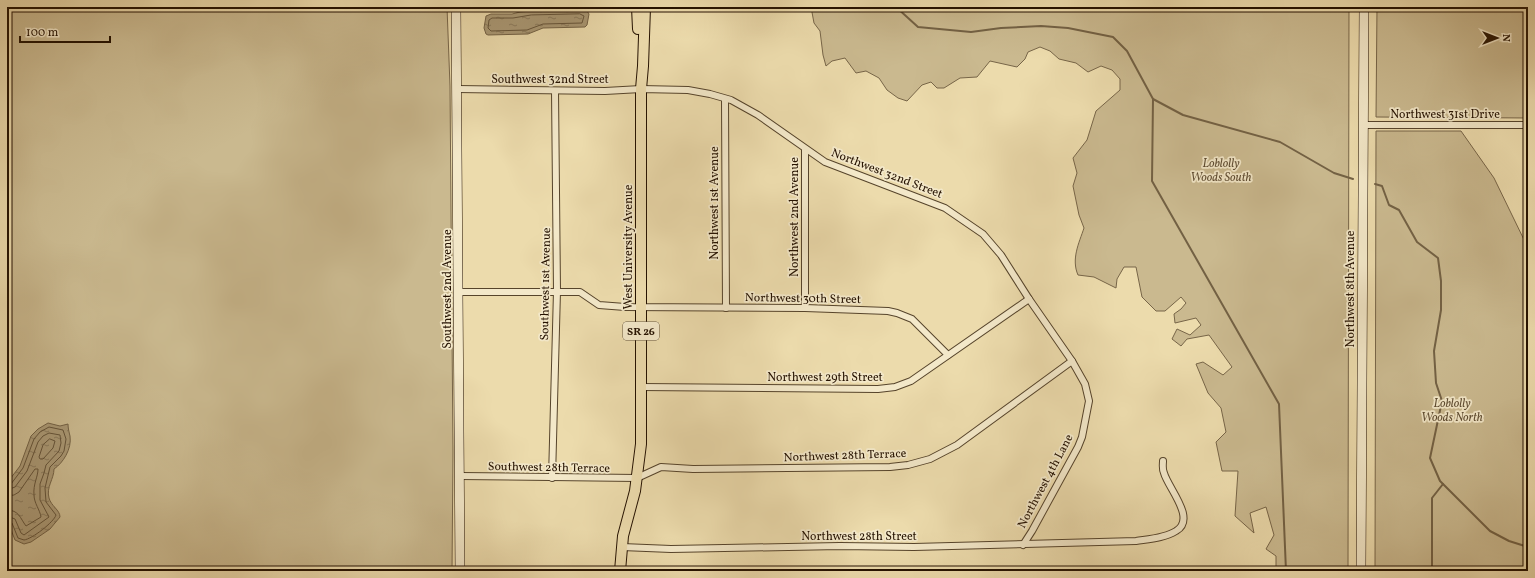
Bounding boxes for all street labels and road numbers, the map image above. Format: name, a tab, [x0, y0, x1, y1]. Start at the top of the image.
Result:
street label: Southwest 32nd Street	[491, 72, 609, 88]
street label: Northwest 31st Drive	[1390, 107, 1500, 123]
street label: Northwest 32nd Street	[829, 145, 945, 203]
street label: Northwest 1st Avenue	[707, 146, 723, 260]
street label: Northwest 2nd Avenue	[787, 157, 803, 277]
street label: West University Avenue	[621, 184, 637, 310]
street label: Southwest 1st Avenue	[537, 227, 555, 341]
street label: Southwest 2nd Avenue	[440, 229, 456, 349]
street label: Northwest 8th Avenue	[1343, 230, 1359, 347]
street label: Northwest 30th Street	[745, 290, 861, 308]
road number: SR 26	[623, 322, 659, 340]
street label: Northwest 29th Street	[767, 370, 883, 386]
street label: Northwest 4th Lane	[1014, 431, 1078, 531]
street label: Northwest 28th Terrace	[783, 446, 907, 466]
street label: Southwest 28th Terrace	[488, 459, 610, 477]
street label: Northwest 28th Street	[801, 529, 917, 545]

